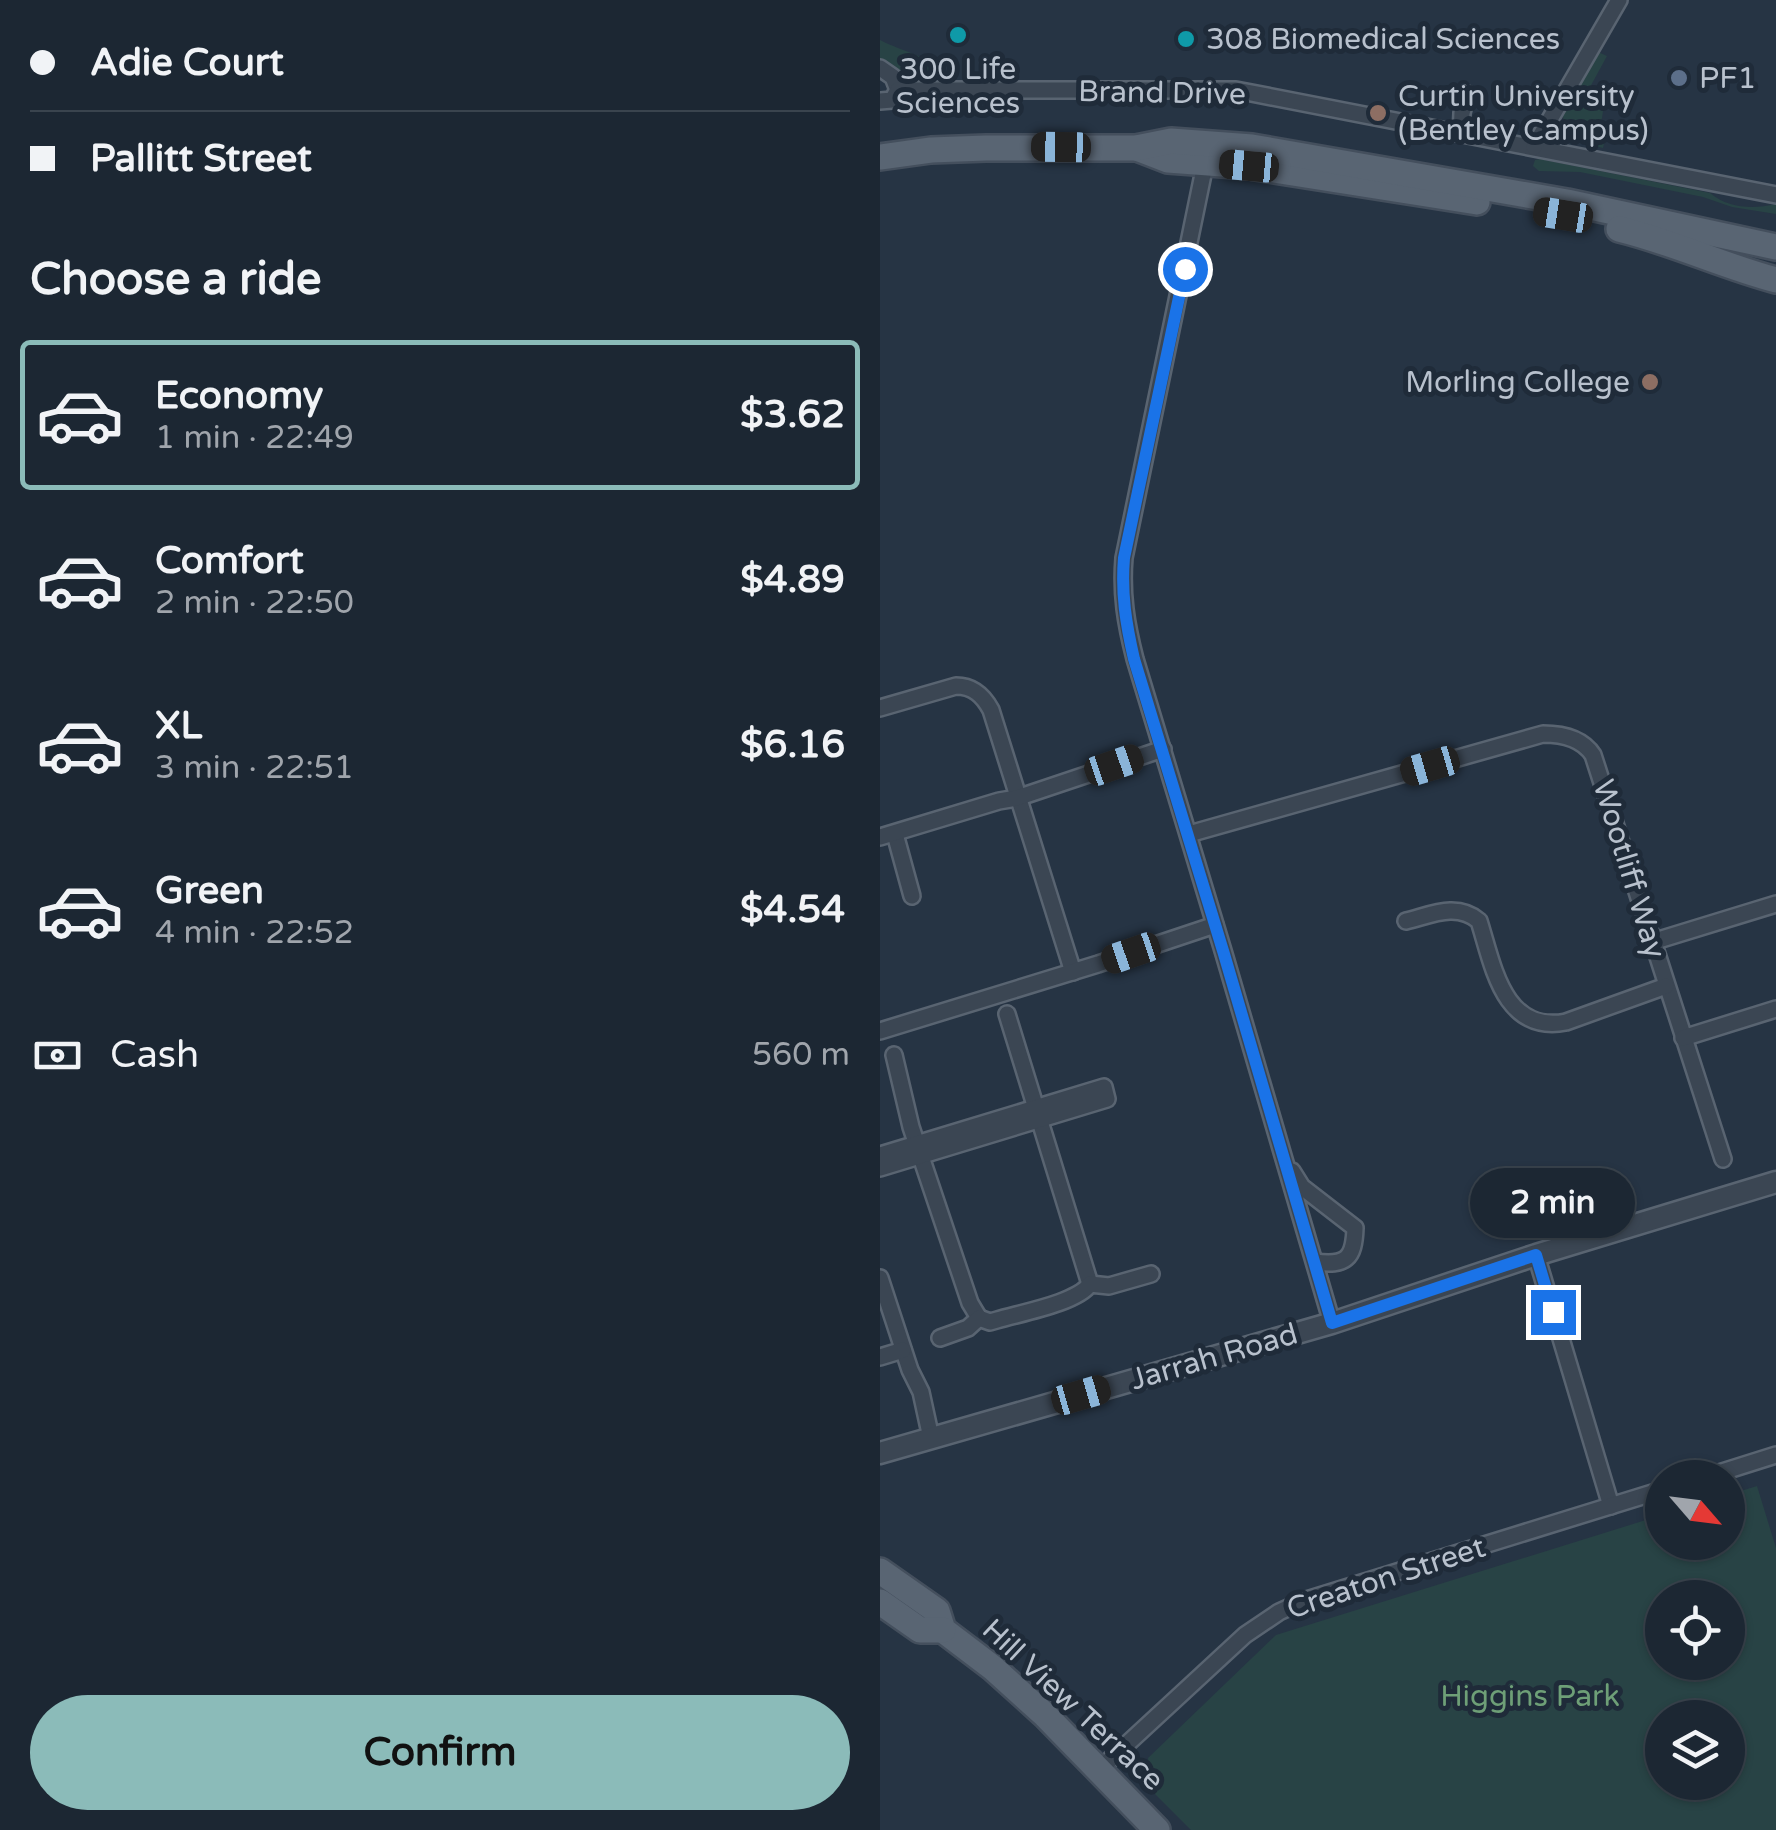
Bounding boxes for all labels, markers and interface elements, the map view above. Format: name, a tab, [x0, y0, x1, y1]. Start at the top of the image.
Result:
place label: 308 Biomedical Sciences	[1206, 21, 1560, 58]
marker: 300 Life Sciences	[947, 24, 969, 46]
marker: 308 Biomedical Sciences	[1175, 28, 1197, 50]
text: Adie Court	[90, 40, 284, 86]
place label: 300 Life Sciences	[896, 51, 1020, 122]
place label: PF1	[1699, 60, 1756, 97]
marker: PF1	[1668, 67, 1690, 89]
street label: Brand Drive	[1078, 73, 1246, 113]
place label: Curtin University (Bentley Campus)	[1398, 78, 1649, 149]
marker: Curtin University (Bentley Campus)	[1367, 102, 1389, 124]
car	[1031, 131, 1091, 163]
text: Pallitt Street	[90, 136, 312, 182]
car	[1218, 148, 1280, 184]
car	[1531, 195, 1595, 235]
route start	[1163, 247, 1208, 292]
text: Choose a ride	[30, 253, 321, 307]
place label: Morling College	[1405, 364, 1630, 401]
icon: car	[35, 370, 125, 460]
marker: Morling College	[1639, 371, 1661, 393]
text: Economy	[155, 373, 323, 419]
text: $3.62	[740, 392, 845, 438]
text: 1 min · 22:49	[155, 419, 354, 457]
icon: car	[35, 535, 125, 625]
text: Comfort	[155, 538, 304, 584]
text: $4.89	[740, 557, 845, 603]
text: 2 min · 22:50	[155, 584, 354, 622]
icon: car	[35, 700, 125, 790]
text: XL	[155, 703, 202, 749]
text: $6.16	[740, 722, 845, 768]
car	[1081, 741, 1147, 789]
car	[1397, 743, 1463, 789]
text: 3 min · 22:51	[155, 749, 354, 787]
street label: Wootliff Way	[1584, 775, 1674, 963]
icon: car	[35, 865, 125, 955]
text: Green	[155, 868, 264, 914]
text: $4.54	[740, 887, 845, 933]
text: 4 min · 22:52	[155, 914, 354, 952]
car	[1098, 929, 1164, 977]
icon: cash	[30, 1028, 85, 1083]
text: Cash	[110, 1032, 199, 1078]
text: 560 m	[752, 1036, 850, 1074]
callout: 2 min	[1470, 1167, 1636, 1237]
text: 2 min	[1510, 1184, 1595, 1222]
route end	[1531, 1290, 1576, 1335]
street label: Jarrah Road	[1126, 1315, 1302, 1399]
car	[1048, 1372, 1114, 1418]
north arrow	[1645, 1460, 1745, 1560]
map controls	[1645, 1460, 1745, 1800]
street label: Creaton Street	[1282, 1529, 1490, 1627]
button: locate	[1645, 1580, 1745, 1680]
street label: Hill View Terrace	[974, 1611, 1172, 1799]
park label: Higgins Park	[1440, 1678, 1620, 1715]
button: Confirm	[30, 1695, 850, 1810]
button: layers	[1645, 1700, 1745, 1800]

